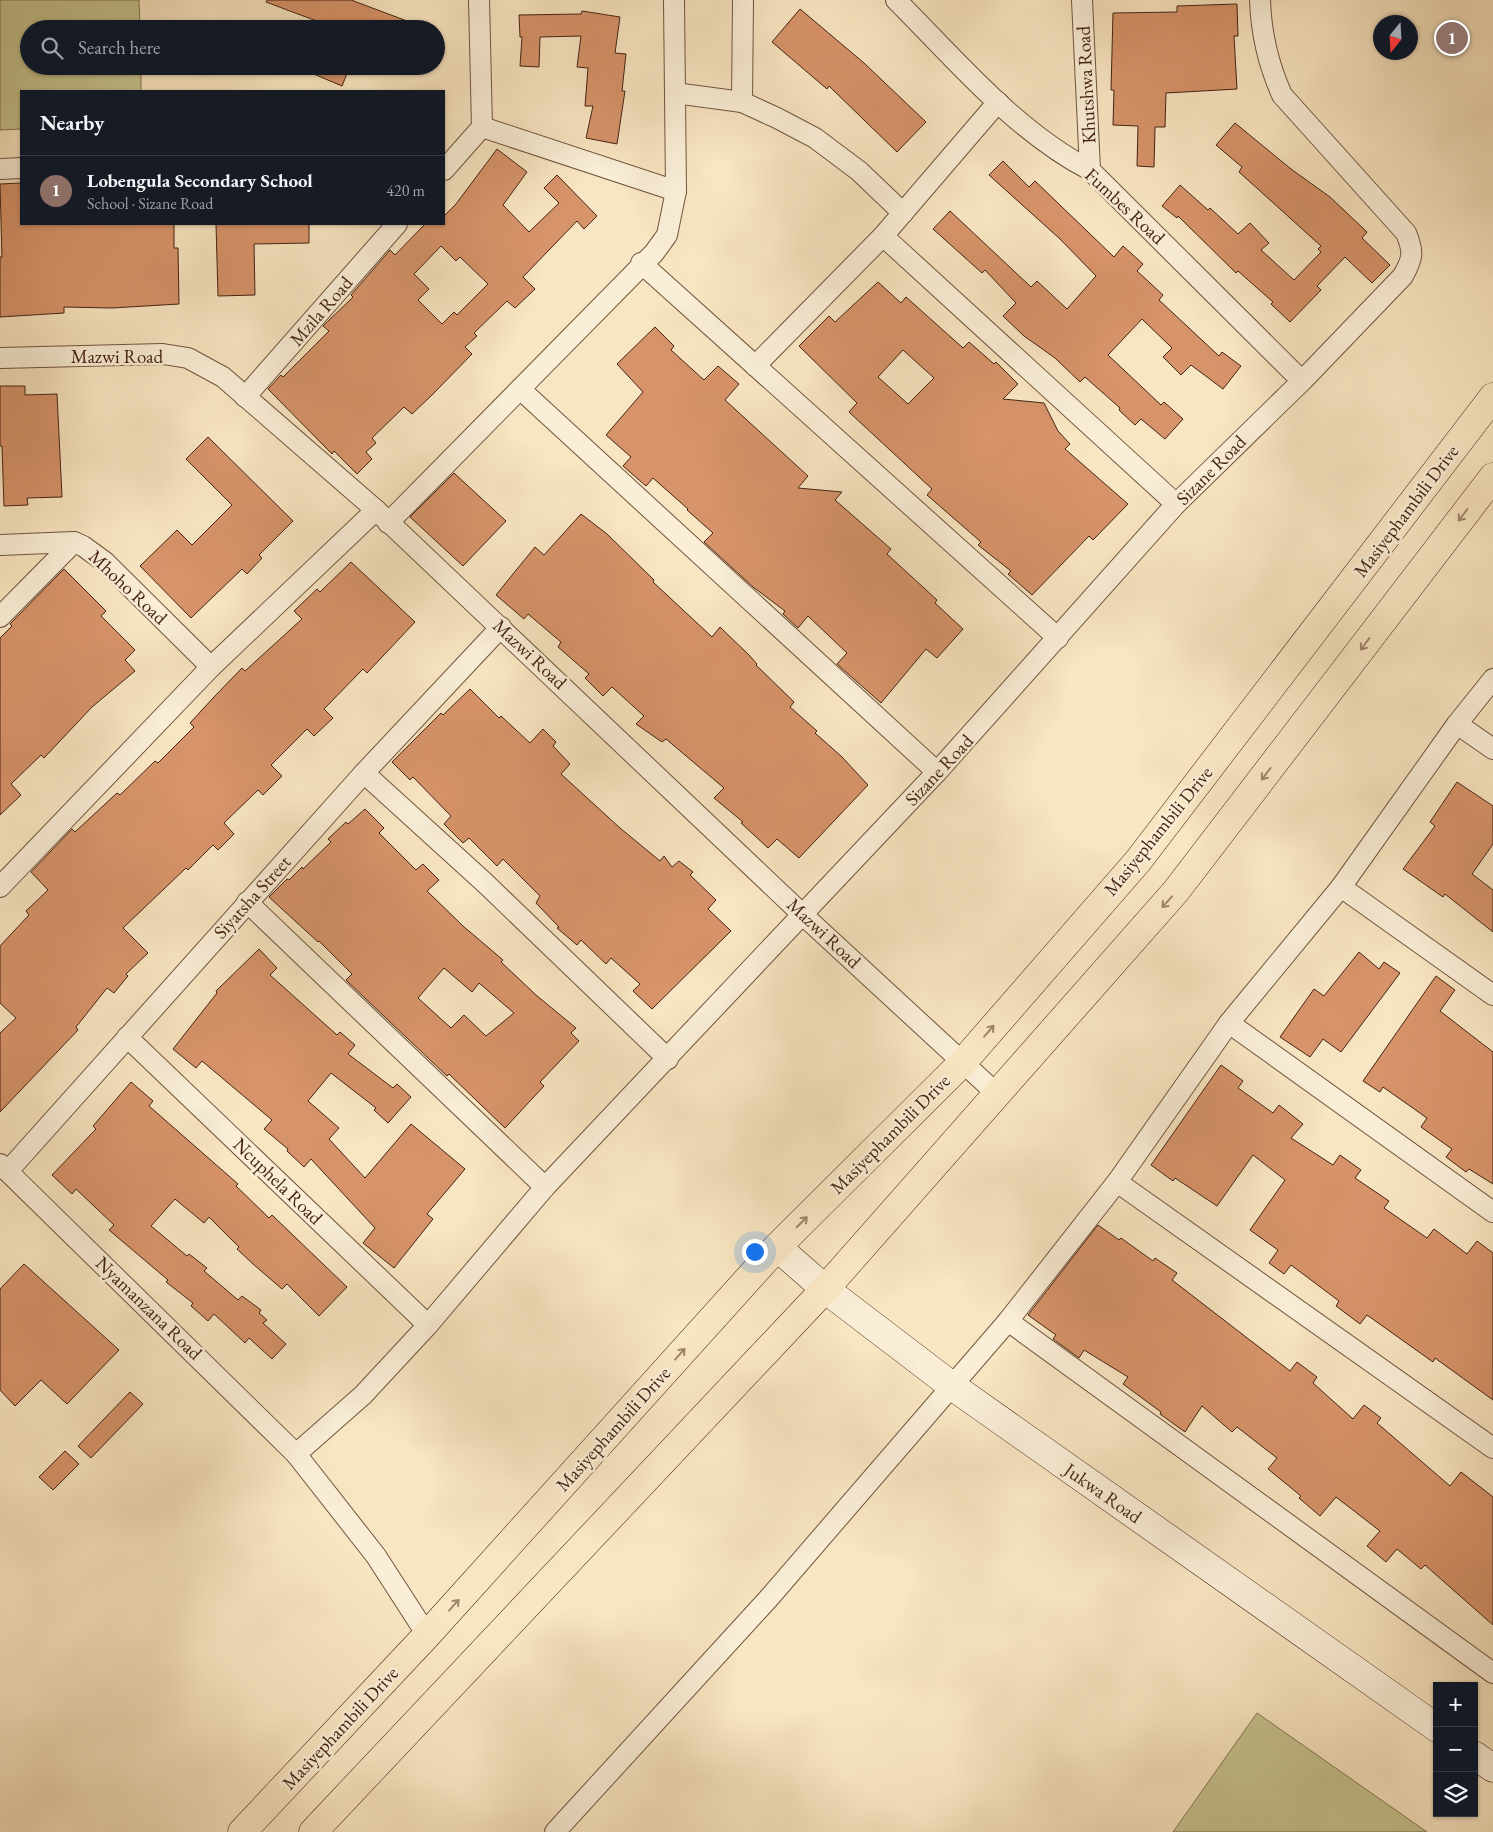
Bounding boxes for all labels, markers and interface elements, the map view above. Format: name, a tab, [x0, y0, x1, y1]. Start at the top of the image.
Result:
north arrow	[1373, 15, 1418, 60]
pin: 1	[1436, 19, 1468, 57]
search box	[20, 20, 445, 75]
street label: Khutshwa Road	[1070, 25, 1102, 145]
icon: search	[38, 34, 66, 62]
text: Search here	[78, 35, 160, 60]
text: Nearby	[40, 109, 104, 136]
street label: Fumbes Road	[1079, 162, 1171, 250]
text: Lobengula Secondary School	[87, 168, 313, 193]
text: 1	[52, 180, 60, 201]
text: 420 m	[386, 180, 425, 201]
text: School · Sizane Road	[87, 193, 213, 214]
street label: Mzila Road	[284, 271, 358, 351]
street label: Mazwi Road	[71, 344, 164, 369]
street label: Sizane Road	[1171, 429, 1252, 510]
street label: Masiyephambili Drive	[1348, 440, 1464, 582]
one-way arrow	[1458, 508, 1469, 521]
street label: Mhoho Road	[83, 544, 173, 630]
street label: Mazwi Road	[488, 613, 573, 695]
one-way arrow	[1359, 637, 1370, 650]
street label: Sizane Road	[899, 729, 979, 811]
street label: Masiyephambili Drive	[1098, 761, 1218, 901]
one-way arrow	[1261, 767, 1272, 780]
street label: Siyatsha Street	[208, 850, 296, 944]
street label: Mazwi Road	[782, 892, 867, 974]
one-way arrow	[1161, 895, 1172, 908]
one-way arrow	[984, 1024, 995, 1037]
street label: Masiyephambili Drive	[825, 1069, 955, 1199]
street label: Ncuphela Road	[228, 1132, 328, 1230]
one-way arrow	[796, 1216, 809, 1228]
your location	[742, 1239, 768, 1265]
street label: Nyamanzana Road	[90, 1251, 208, 1366]
one-way arrow	[674, 1348, 686, 1361]
street label: Masiyephambili Drive	[550, 1361, 676, 1497]
street label: Jukwa Road	[1058, 1456, 1147, 1529]
one-way arrow	[448, 1598, 460, 1611]
street label: Masiyephambili Drive	[276, 1661, 404, 1795]
map controls	[1433, 1682, 1478, 1817]
button: +	[1433, 1682, 1478, 1727]
button: −	[1433, 1727, 1478, 1772]
button: layers	[1433, 1772, 1478, 1817]

